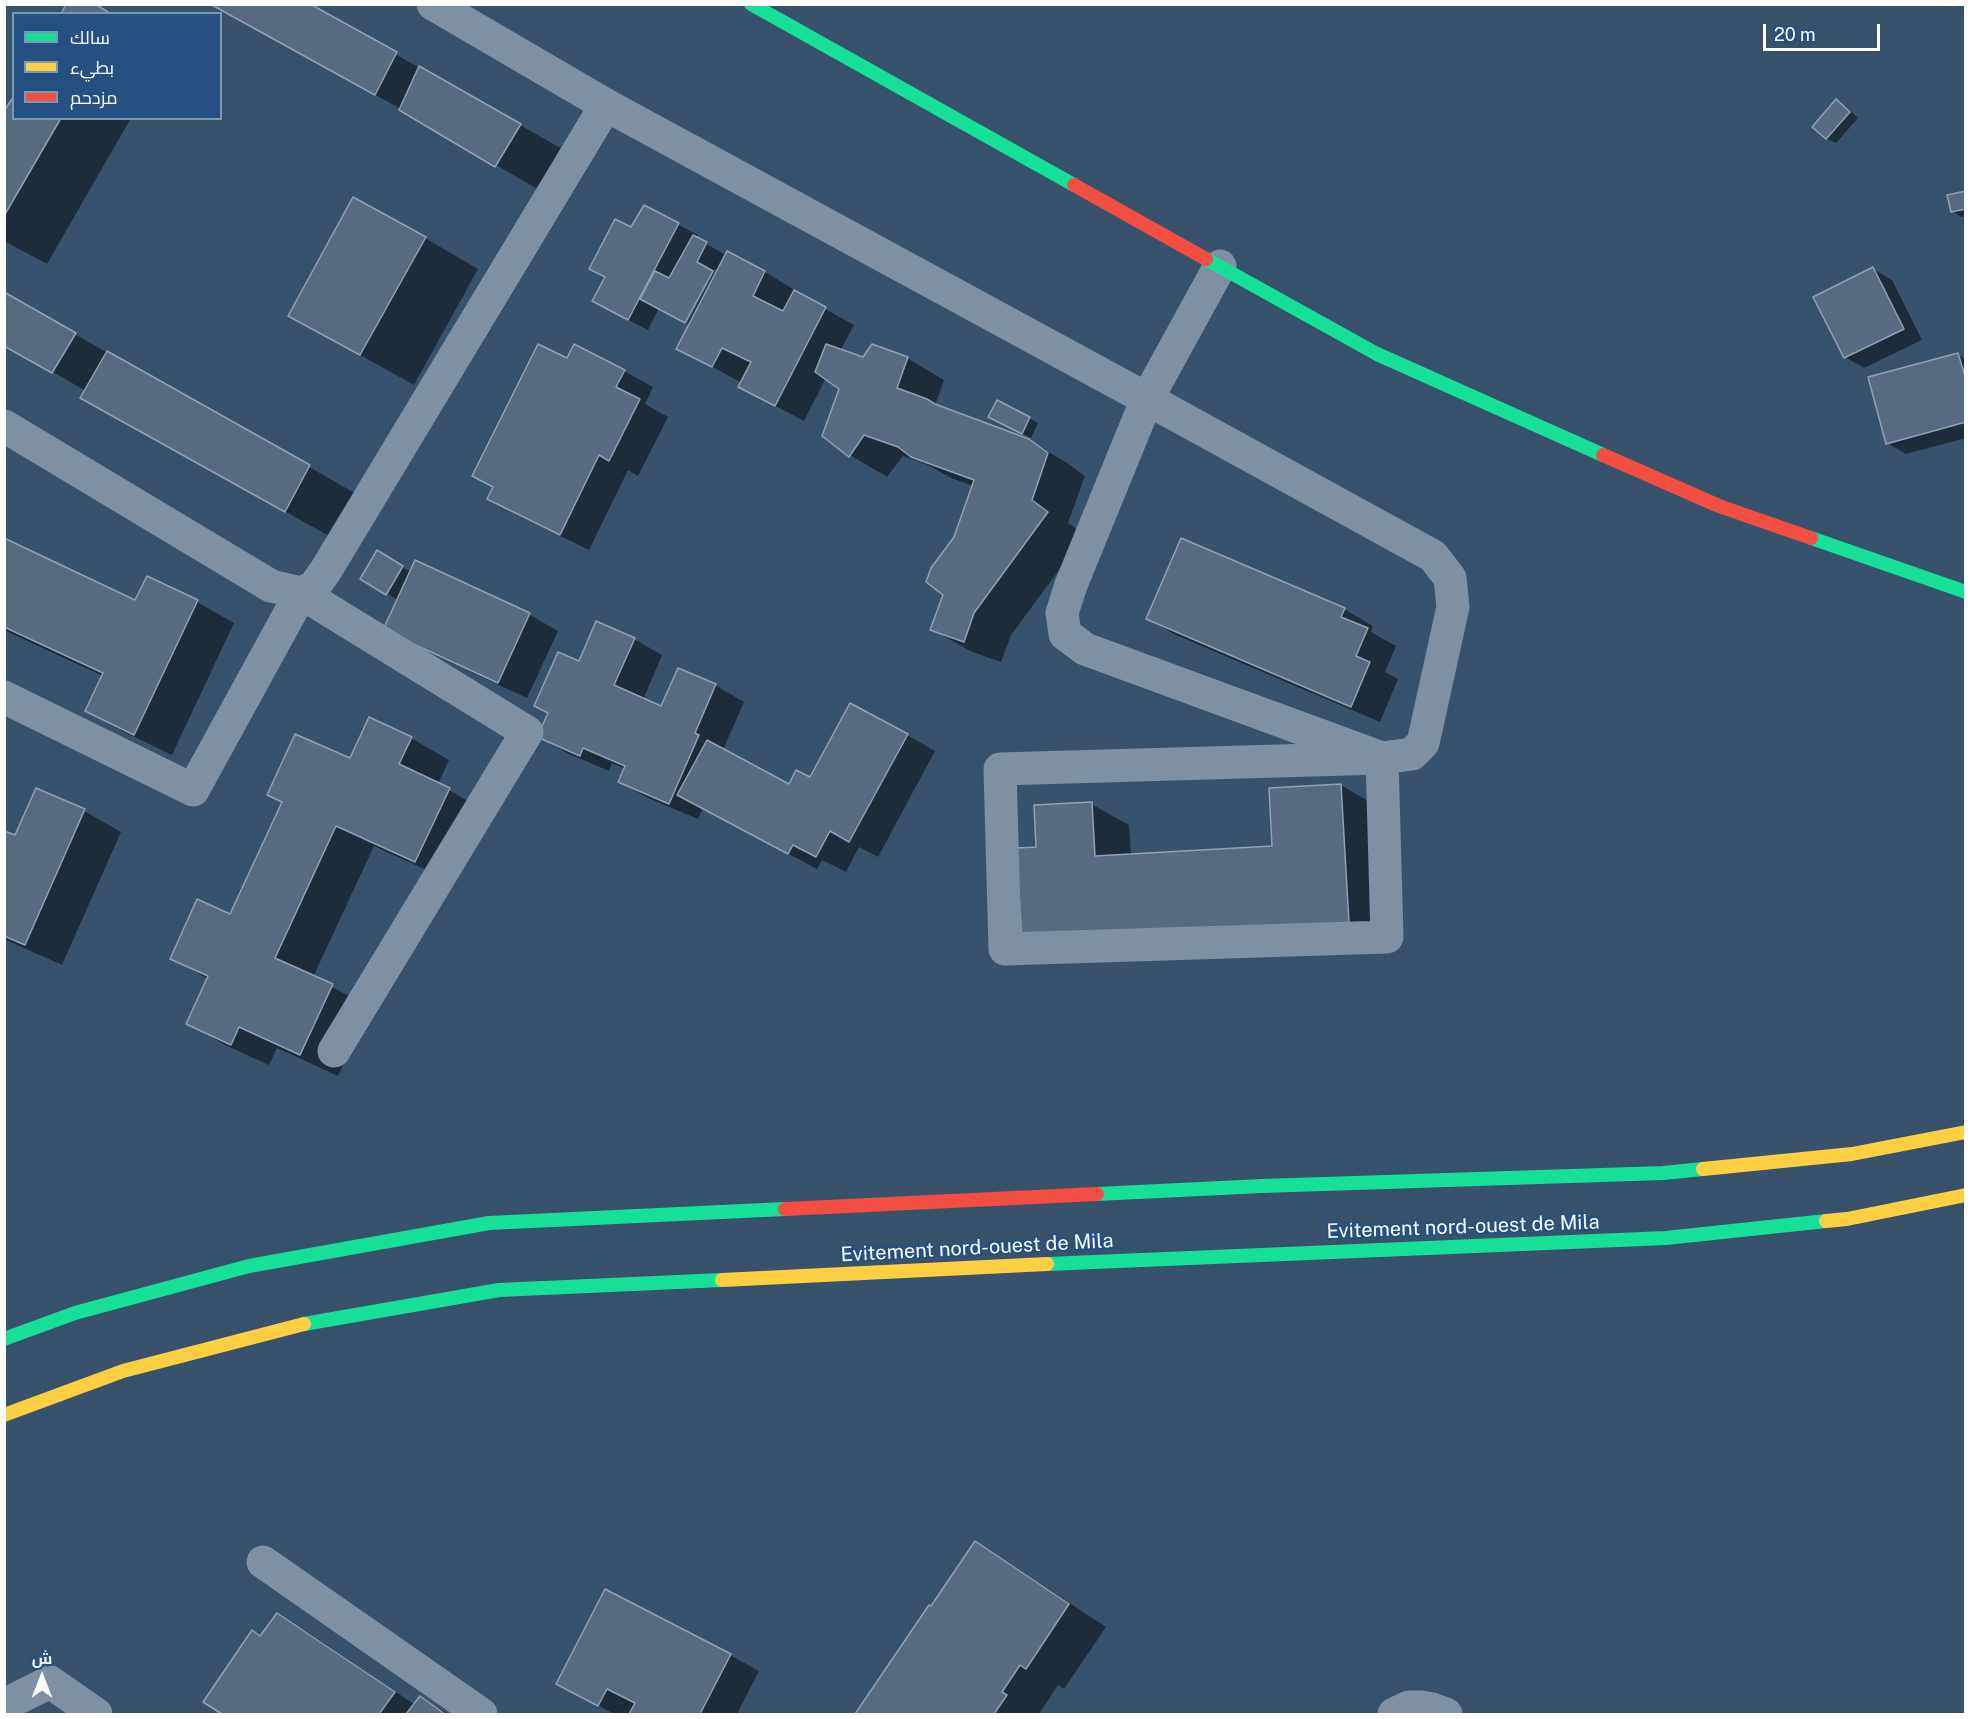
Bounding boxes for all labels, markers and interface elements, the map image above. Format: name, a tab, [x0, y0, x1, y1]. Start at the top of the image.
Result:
legend	[12, 12, 222, 120]
scale bar	[1766, 12, 1883, 50]
text: 20 m	[1774, 24, 1816, 45]
text: سالك	[70, 27, 110, 48]
text: بطيء	[70, 57, 114, 78]
text: مزدحم	[70, 87, 118, 108]
street label: Evitement nord-ouest de Mila	[1326, 1210, 1600, 1244]
street label: Evitement nord-ouest de Mila	[840, 1229, 1114, 1267]
north arrow	[12, 1647, 72, 1707]
text: ش	[32, 1649, 52, 1668]

